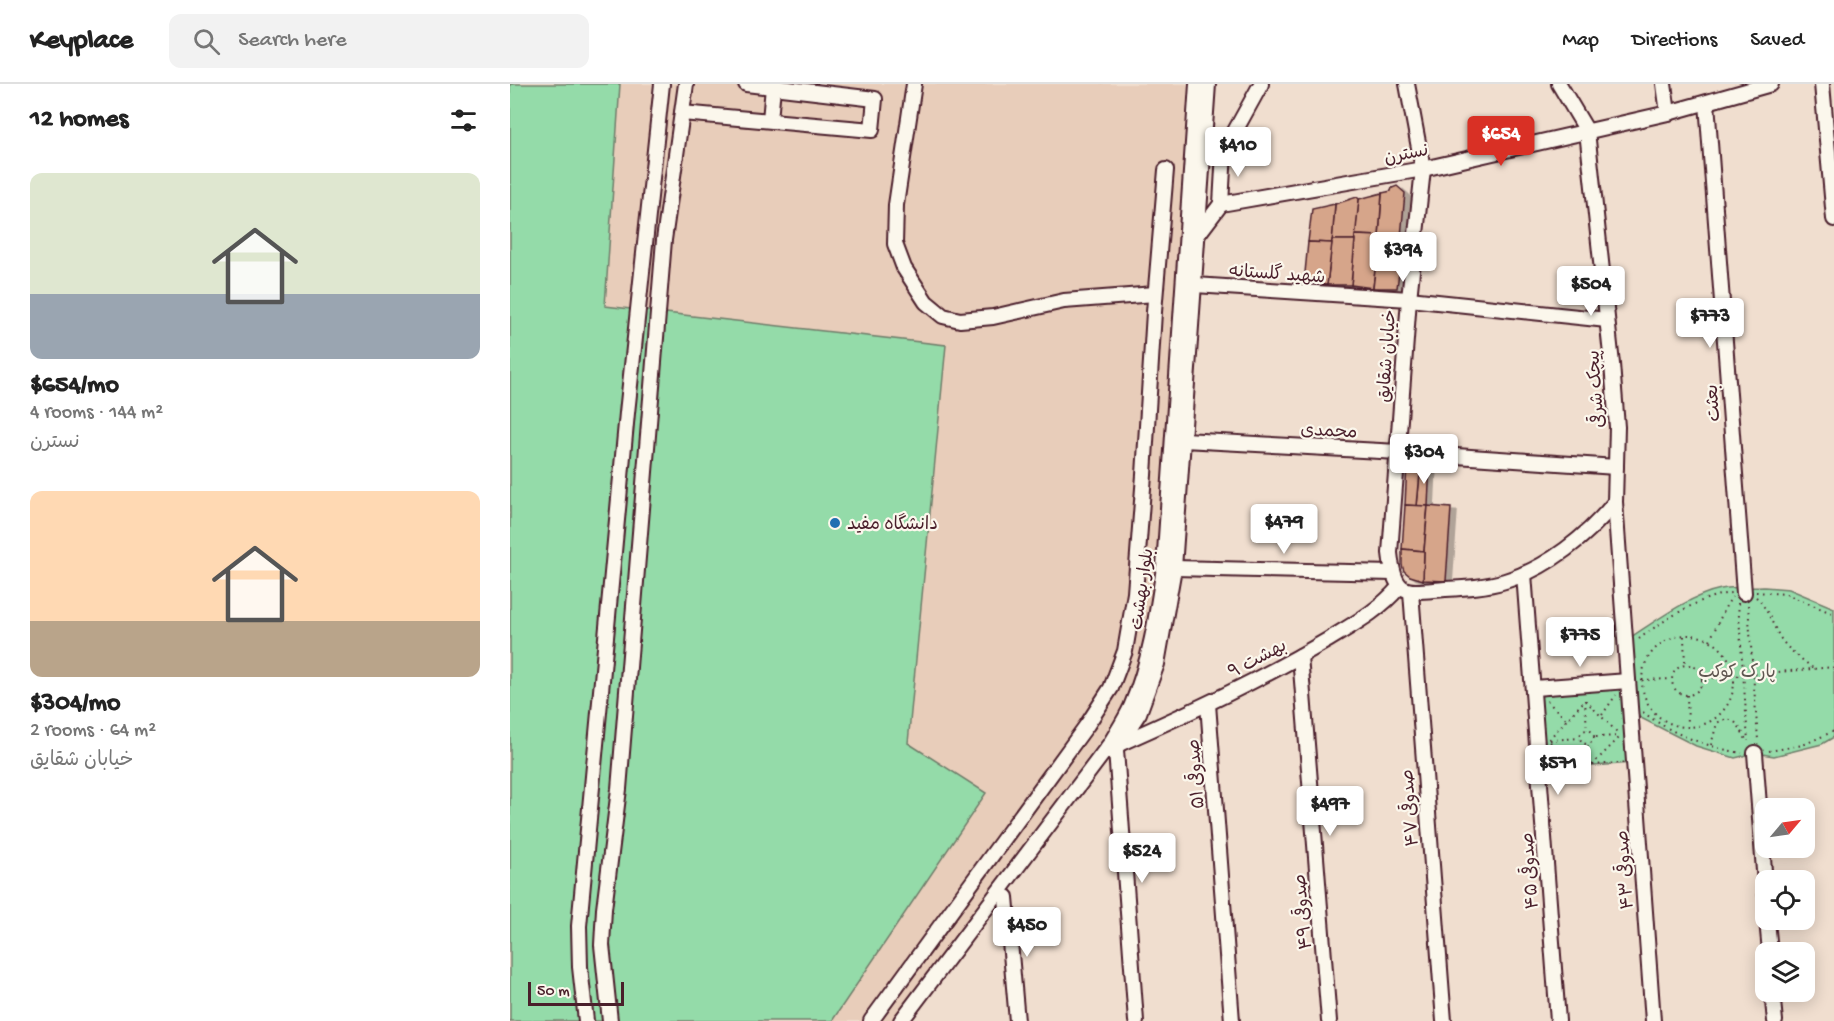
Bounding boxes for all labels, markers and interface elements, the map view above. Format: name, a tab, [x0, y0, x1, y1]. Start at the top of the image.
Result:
search box	[169, 14, 589, 68]
text: Keyplace	[30, 25, 133, 58]
icon: search	[190, 25, 223, 58]
text: Search here	[238, 28, 347, 54]
text: Map	[1562, 29, 1599, 54]
text: Directions	[1632, 29, 1717, 54]
text: Saved	[1750, 29, 1804, 54]
icon: filters	[447, 104, 480, 137]
text: 12 homes	[30, 105, 128, 136]
pin: $654	[1465, 116, 1537, 167]
text: $654	[1481, 124, 1521, 147]
pin: $410	[1202, 127, 1274, 178]
text: $410	[1219, 135, 1257, 158]
street label: نسترن	[1383, 141, 1430, 170]
icon: home	[201, 212, 309, 320]
pin: $394	[1367, 232, 1439, 283]
text: $394	[1384, 240, 1422, 263]
street label: شهید گلستانه	[1228, 260, 1326, 289]
pin: $504	[1555, 266, 1627, 317]
text: $504	[1571, 274, 1611, 297]
pin: $773	[1674, 298, 1746, 349]
text: $773	[1690, 306, 1730, 329]
street label: خیابان شقایق	[1375, 309, 1402, 403]
street label: پیچک شرقی	[1580, 349, 1611, 429]
text: $654/mo	[30, 371, 119, 402]
street label: بعثت	[1703, 384, 1726, 422]
text: 4 rooms · 144 m²	[30, 402, 163, 425]
street label: محمدی	[1300, 421, 1358, 444]
text: نسترن	[30, 432, 80, 455]
pin: $304	[1388, 434, 1460, 485]
text: $304	[1404, 442, 1444, 465]
pin: $479	[1248, 504, 1320, 555]
text: $479	[1265, 512, 1303, 535]
place label: دانشگاه مفید	[847, 513, 938, 536]
marker: دانشگاه مفید	[828, 516, 842, 530]
icon: home	[201, 530, 309, 638]
street label: بلوار بهشت	[1127, 547, 1160, 631]
pin: $775	[1544, 617, 1616, 668]
text: $775	[1560, 625, 1600, 648]
street label: بهشت ۹	[1225, 636, 1291, 684]
park label: پارک کوکب	[1698, 663, 1776, 684]
text: $304/mo	[30, 689, 120, 720]
text: 2 rooms · 64 m²	[30, 720, 156, 743]
street label: صدوقی ۵۱	[1181, 738, 1210, 810]
pin: $571	[1522, 745, 1594, 796]
text: خیابان شقایق	[30, 750, 133, 773]
text: $571	[1539, 753, 1577, 776]
street label: صدوقی ۴۷	[1394, 768, 1425, 847]
pin: $497	[1294, 786, 1366, 837]
text: $497	[1311, 794, 1349, 817]
north arrow	[1755, 798, 1815, 858]
map controls	[1755, 798, 1815, 1002]
street label: صدوقی ۴۳	[1609, 829, 1640, 910]
street label: صدوقی ۴۵	[1514, 832, 1545, 910]
pin: $524	[1106, 833, 1178, 884]
text: $524	[1123, 841, 1161, 864]
button: locate	[1755, 870, 1815, 930]
street label: صدوقی ۴۹	[1287, 873, 1318, 951]
pin: $450	[991, 907, 1063, 958]
text: $450	[1007, 915, 1047, 938]
button: layers	[1755, 942, 1815, 1002]
scale bar	[528, 979, 624, 1006]
text: 50 m	[537, 983, 570, 1002]

